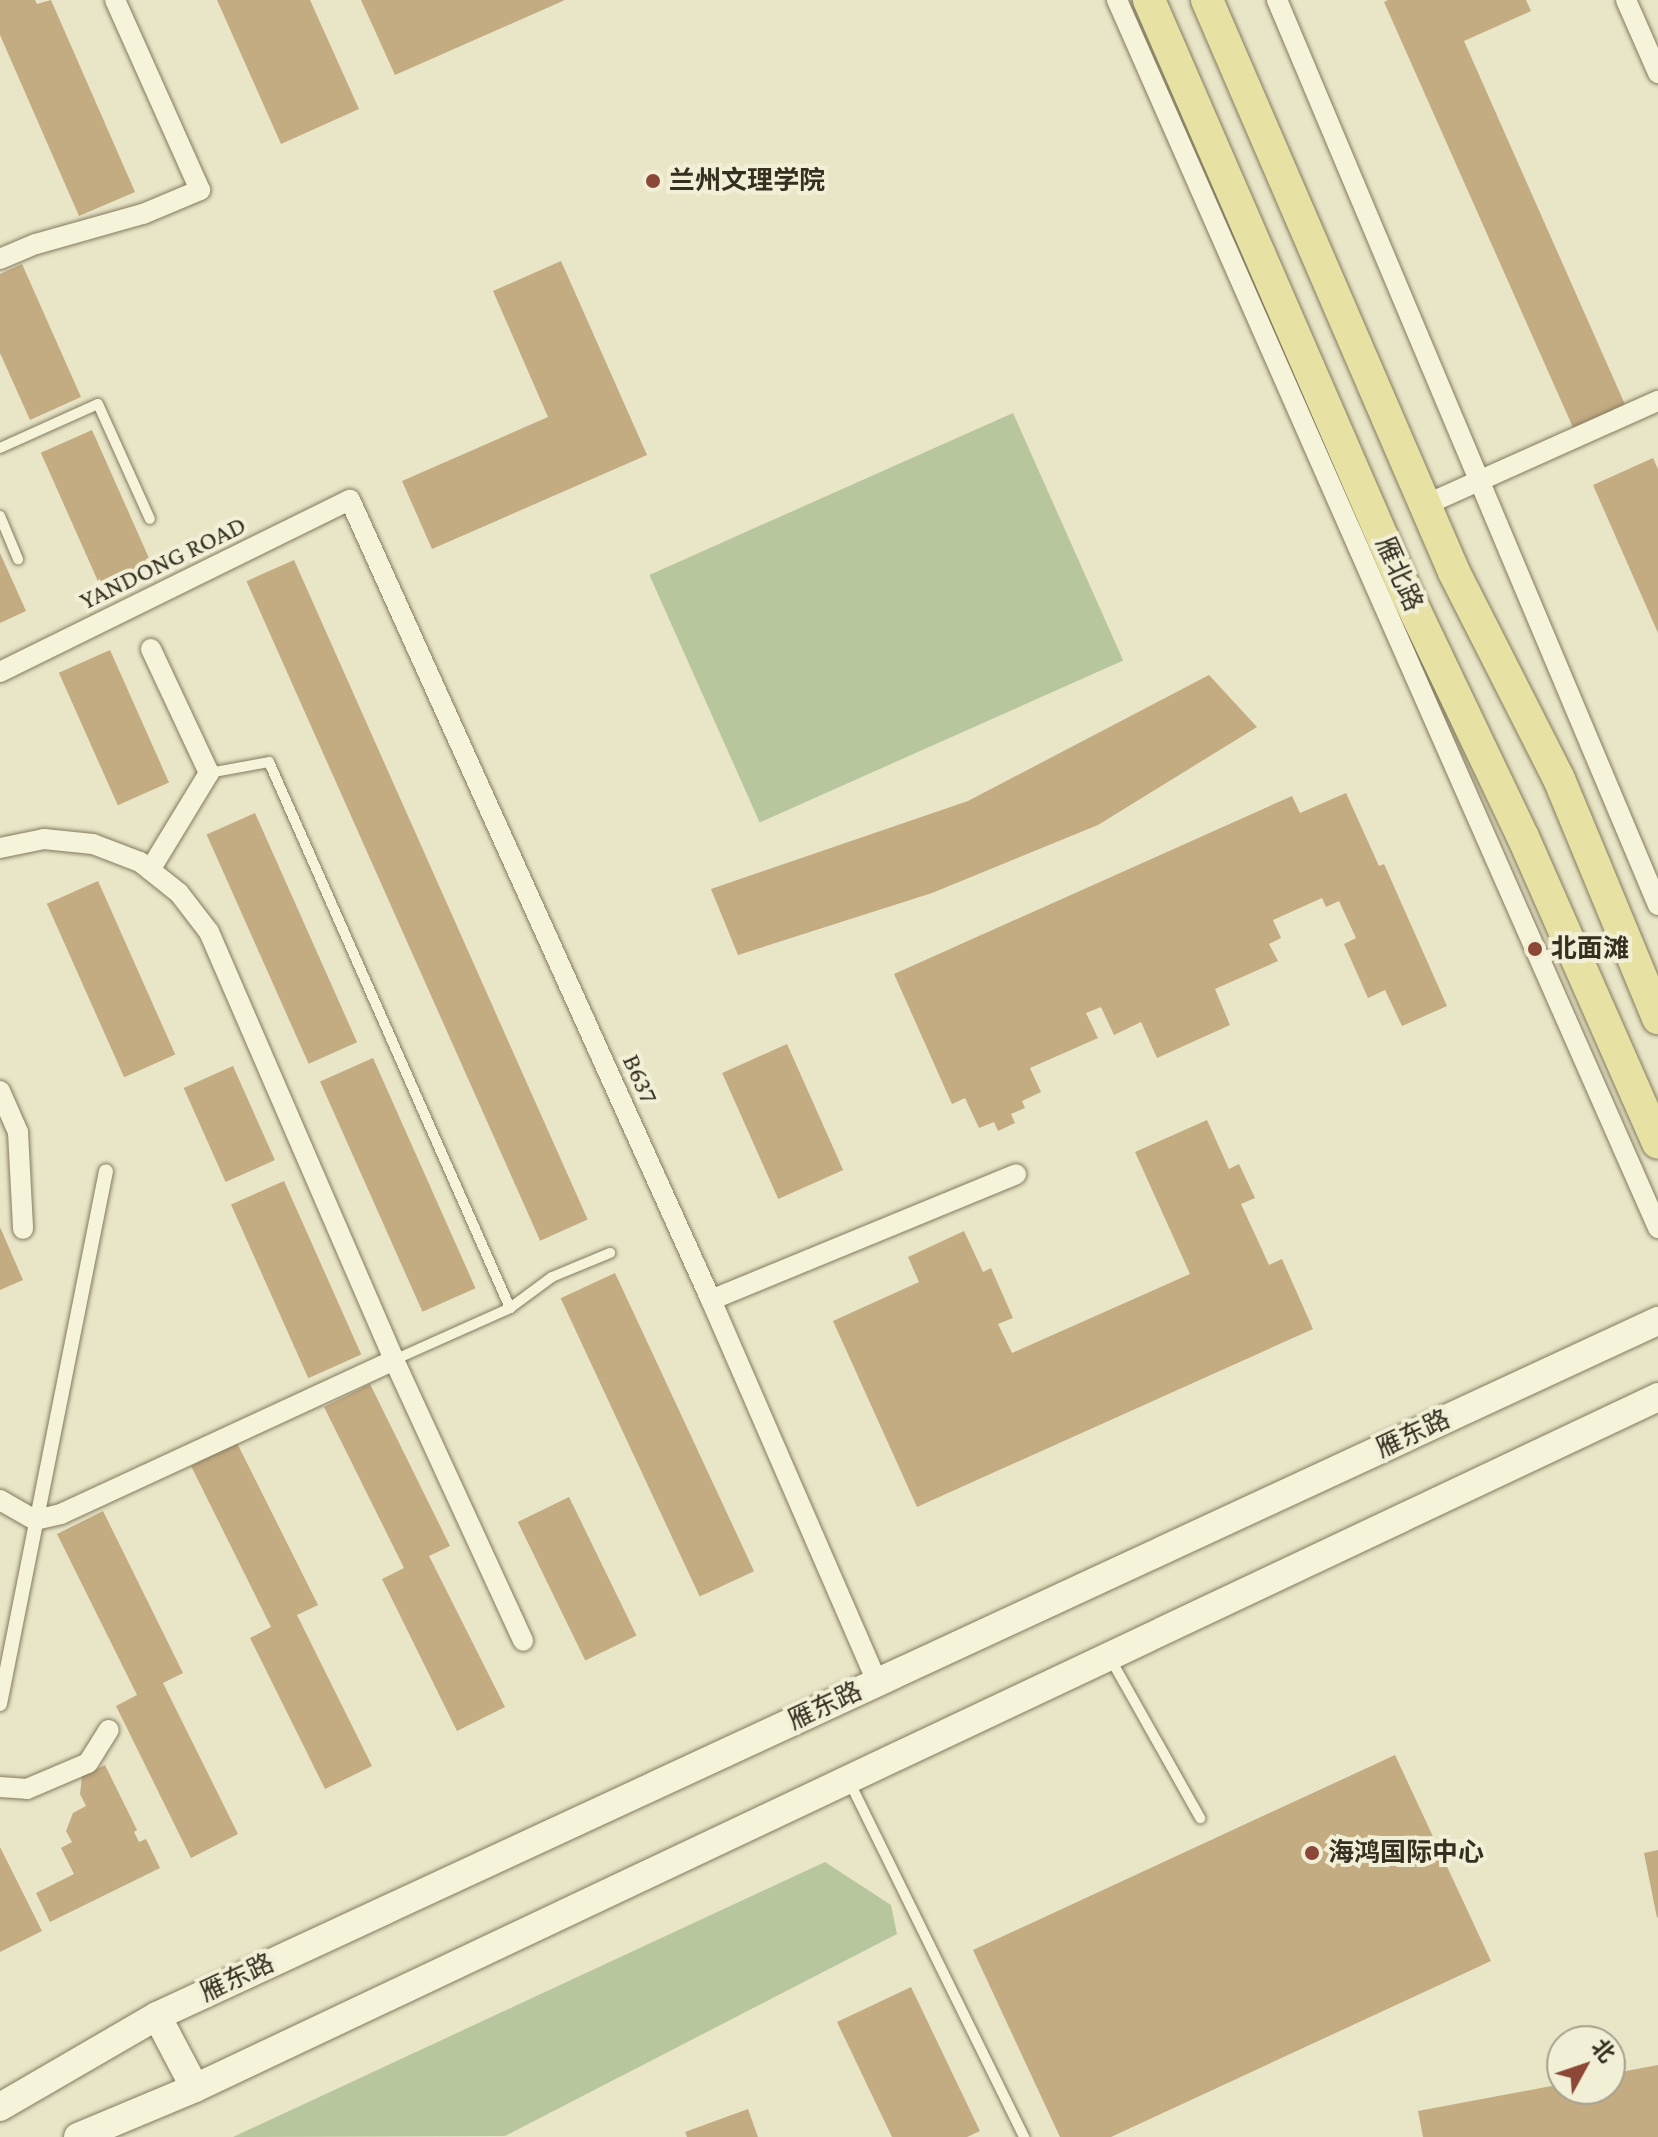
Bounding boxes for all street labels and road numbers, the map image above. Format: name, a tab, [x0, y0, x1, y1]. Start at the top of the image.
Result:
street label: YANDONG ROAD	[75, 509, 251, 617]
street label: 雁北路	[1369, 532, 1429, 616]
street label: B637	[615, 1050, 665, 1108]
street label: 雁东路	[1371, 1403, 1455, 1465]
street label: 雁东路	[783, 1675, 867, 1737]
street label: 雁东路	[195, 1947, 279, 2009]

